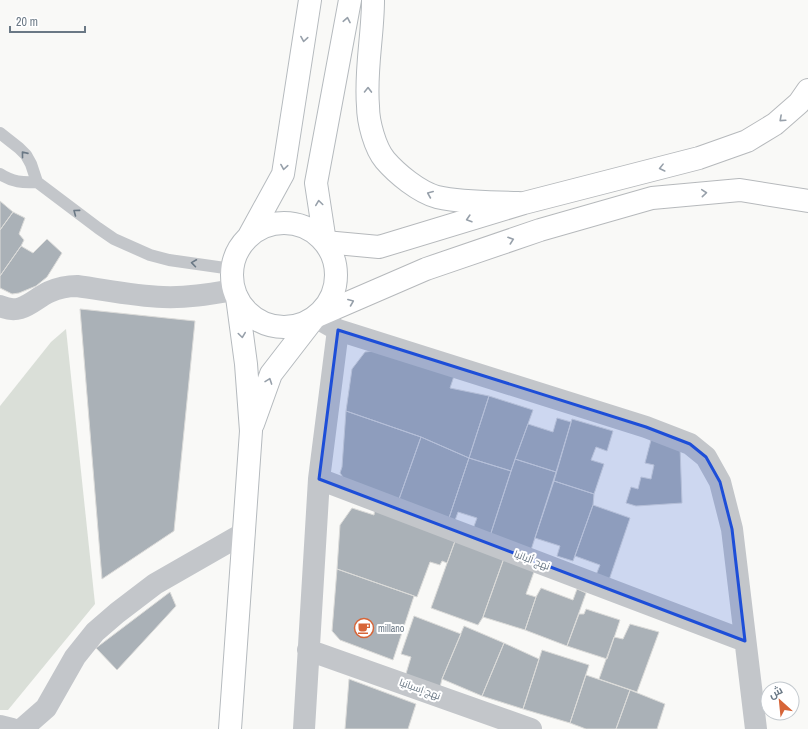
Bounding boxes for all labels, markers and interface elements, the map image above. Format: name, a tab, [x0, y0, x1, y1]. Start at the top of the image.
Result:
scale bar	[10, 8, 85, 34]
text: 20 m	[16, 14, 38, 30]
one-way arrow	[342, 17, 350, 23]
one-way arrow	[300, 35, 309, 42]
one-way arrow	[364, 87, 372, 93]
one-way arrow	[779, 114, 786, 121]
one-way arrow	[21, 151, 28, 158]
one-way arrow	[659, 163, 666, 171]
one-way arrow	[281, 164, 289, 170]
one-way arrow	[701, 189, 708, 198]
one-way arrow	[426, 190, 433, 198]
one-way arrow	[315, 200, 324, 206]
one-way arrow	[74, 210, 81, 217]
one-way arrow	[466, 214, 473, 223]
one-way arrow	[507, 236, 514, 245]
one-way arrow	[191, 259, 197, 268]
one-way arrow	[346, 299, 354, 307]
one-way arrow	[237, 332, 246, 338]
one-way arrow	[264, 378, 272, 385]
street label: نهج ألبانيا	[512, 547, 552, 573]
cafe icon: millano	[353, 617, 375, 639]
place label: millano	[378, 622, 405, 635]
street label: نهج إسبانيا	[397, 675, 443, 703]
north arrow	[760, 681, 800, 721]
text: ش	[766, 683, 785, 702]

